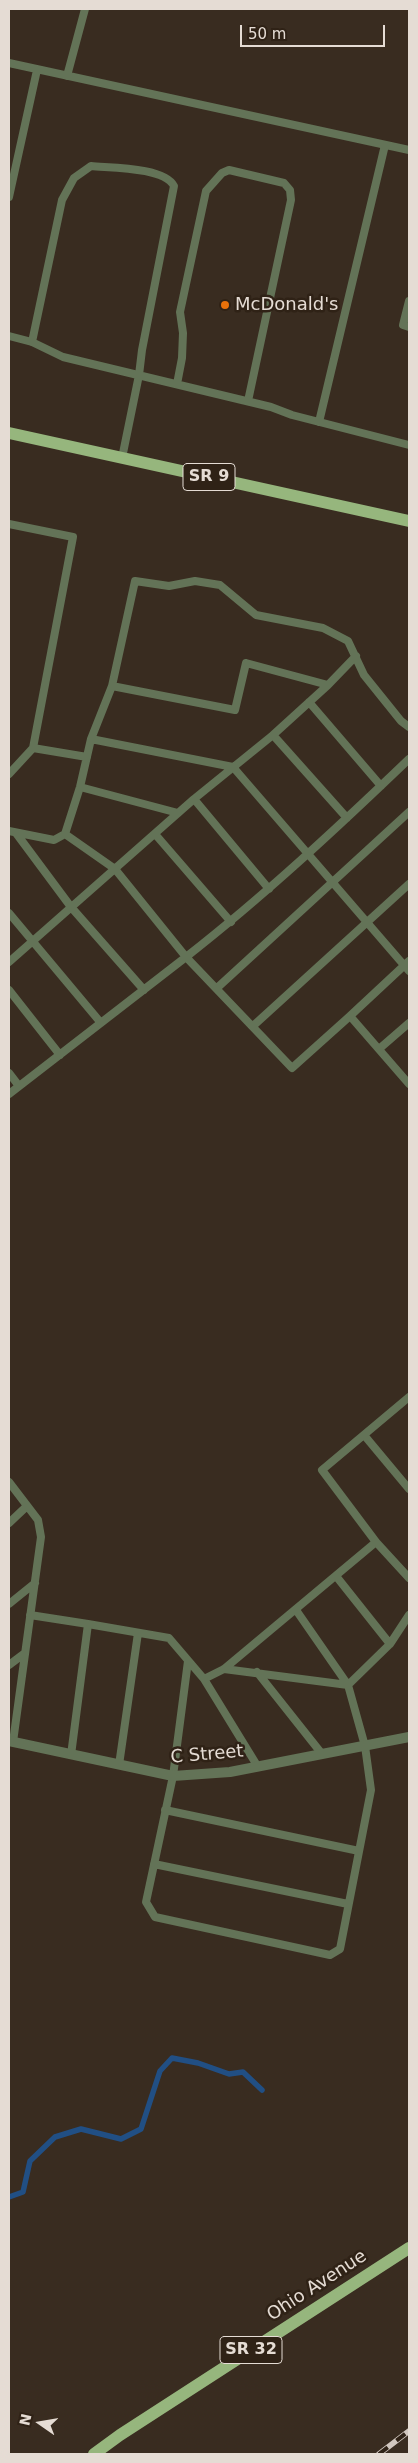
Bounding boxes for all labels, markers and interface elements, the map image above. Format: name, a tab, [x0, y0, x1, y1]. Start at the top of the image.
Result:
scale bar	[243, 15, 388, 47]
text: 50 m	[248, 25, 286, 43]
place label: McDonald's	[235, 294, 338, 316]
marker: McDonald's	[219, 299, 231, 311]
road number: SR 9	[183, 464, 235, 491]
street label: C Street	[170, 1741, 244, 1769]
street label: Ohio Avenue	[263, 2246, 371, 2326]
road number: SR 32	[220, 2336, 282, 2364]
north arrow	[15, 2398, 65, 2448]
text: N	[16, 2412, 34, 2427]

